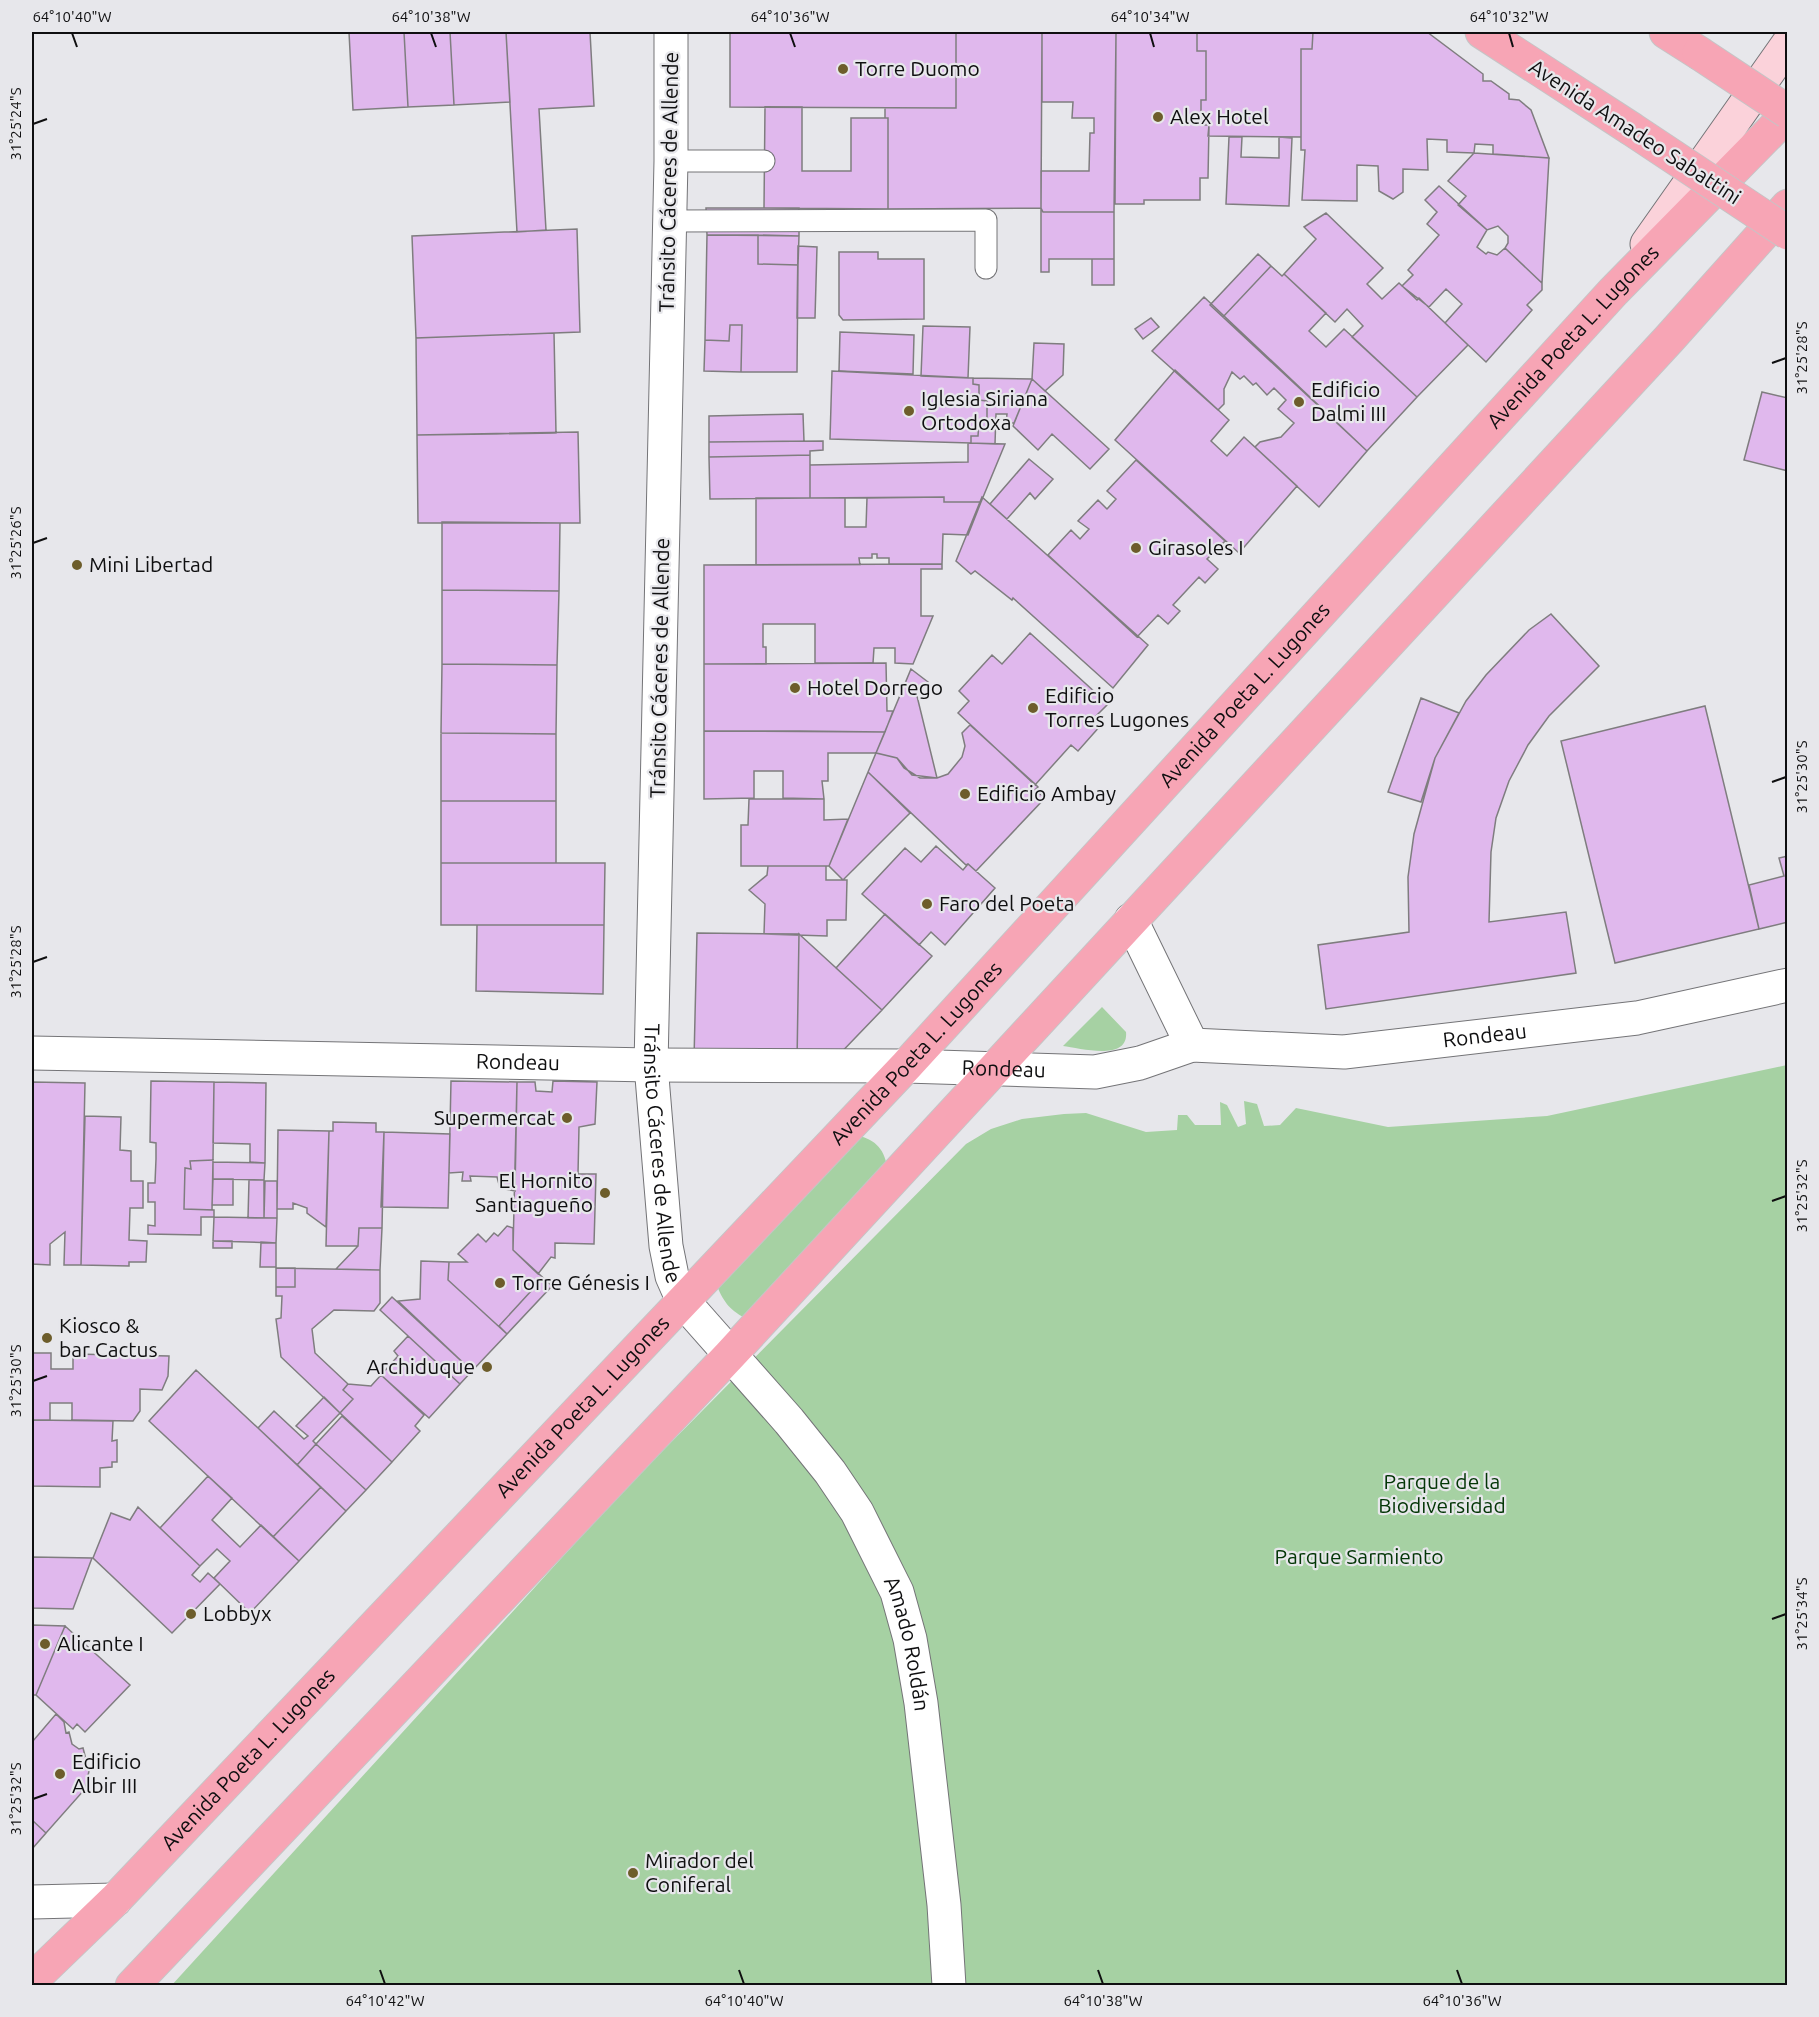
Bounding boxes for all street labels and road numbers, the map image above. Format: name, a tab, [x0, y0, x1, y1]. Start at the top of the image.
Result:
street label: Tránsito Cáceres de Allende	[654, 52, 682, 312]
street label: Avenida Amadeo Sabattini	[1525, 54, 1746, 209]
street label: Avenida Poeta L. Lugones	[1482, 240, 1663, 433]
street label: Tránsito Cáceres de Allende	[645, 538, 673, 798]
street label: Avenida Poeta L. Lugones	[1154, 597, 1334, 792]
street label: Avenida Poeta L. Lugones	[825, 956, 1006, 1149]
street label: Rondeau	[1442, 1018, 1528, 1051]
street label: Tránsito Cáceres de Allende	[640, 1023, 687, 1287]
street label: Rondeau	[476, 1049, 560, 1074]
street label: Rondeau	[961, 1055, 1046, 1081]
street label: Avenida Poeta L. Lugones	[490, 1310, 674, 1502]
street label: Amado Roldán	[880, 1572, 935, 1712]
street label: Avenida Poeta L. Lugones	[156, 1663, 339, 1855]

